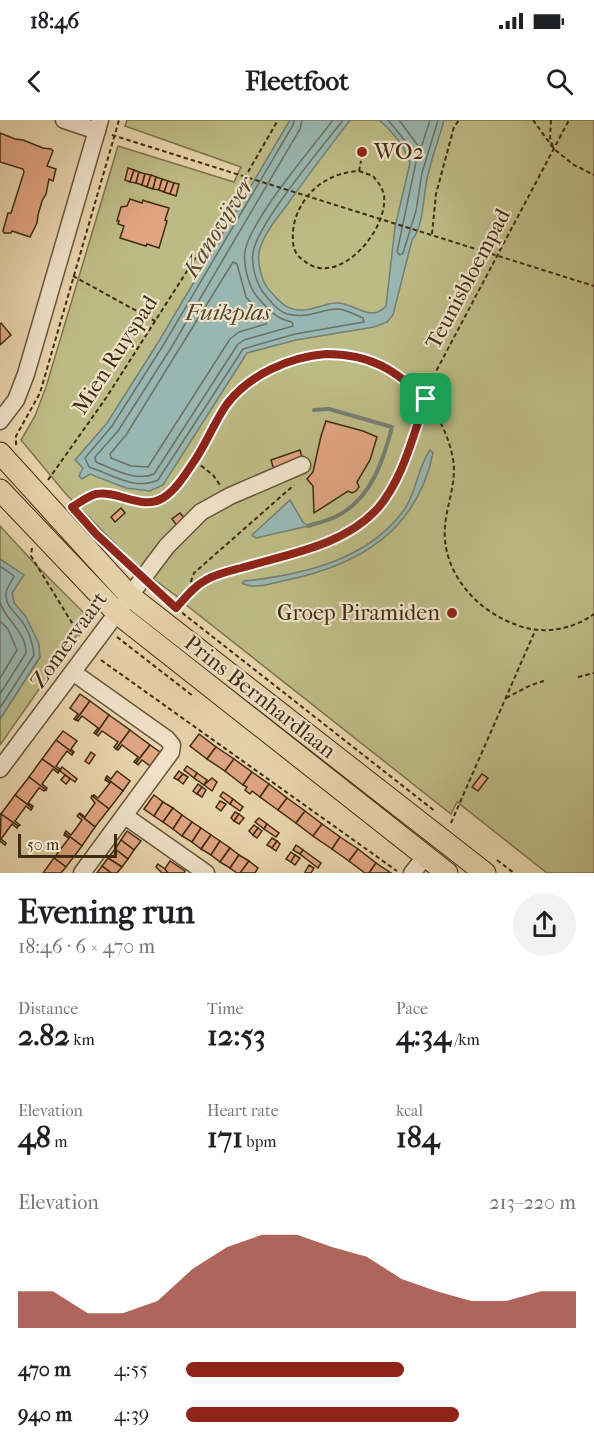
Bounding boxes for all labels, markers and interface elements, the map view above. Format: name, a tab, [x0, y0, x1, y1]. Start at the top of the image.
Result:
text: 18:46	[30, 8, 79, 34]
icon: back	[18, 65, 51, 98]
text: Fleetfoot	[245, 65, 349, 97]
icon: search	[543, 65, 576, 98]
place label: WO2	[373, 139, 424, 165]
marker: WO2	[355, 145, 369, 159]
water label: Kanovijver	[175, 170, 261, 284]
street label: Teunisbloempad	[420, 203, 516, 354]
street label: Mien Ruyspad	[67, 290, 164, 419]
water label: Fuikplas	[184, 298, 271, 326]
pin	[400, 373, 451, 424]
icon: arrive	[409, 382, 442, 415]
street label: Zomervaart	[25, 587, 113, 693]
place label: Groep Piramiden	[277, 600, 440, 626]
marker: Groep Piramiden	[445, 606, 459, 620]
street label: Prins Bernhardlaan	[179, 630, 341, 764]
scale bar	[18, 831, 117, 858]
text: 50 m	[27, 835, 59, 854]
text: Evening run	[18, 893, 195, 932]
button: share	[513, 893, 576, 956]
text: 18:46 · 6 × 470 m	[18, 935, 155, 958]
text: Distance	[18, 999, 78, 1018]
text: Time	[207, 999, 243, 1018]
text: Pace	[396, 999, 428, 1018]
text: 2.82	[18, 1018, 70, 1053]
text: 12:53	[207, 1018, 266, 1053]
text: 4:34	[396, 1018, 451, 1053]
text: km	[70, 1030, 95, 1049]
text: /km	[451, 1030, 480, 1049]
text: Elevation	[18, 1101, 83, 1120]
text: Heart rate	[207, 1101, 279, 1120]
text: kcal	[396, 1101, 423, 1120]
text: 48	[18, 1120, 51, 1155]
text: 171	[207, 1120, 243, 1155]
text: 184	[396, 1120, 439, 1155]
text: m	[51, 1132, 68, 1151]
text: bpm	[243, 1132, 277, 1151]
text: Elevation	[18, 1191, 99, 1214]
text: 213–220 m	[489, 1191, 576, 1214]
text: 470 m	[18, 1358, 71, 1381]
text: 4:55	[114, 1358, 148, 1381]
text: 940 m	[18, 1403, 72, 1426]
text: 4:39	[114, 1403, 149, 1426]

